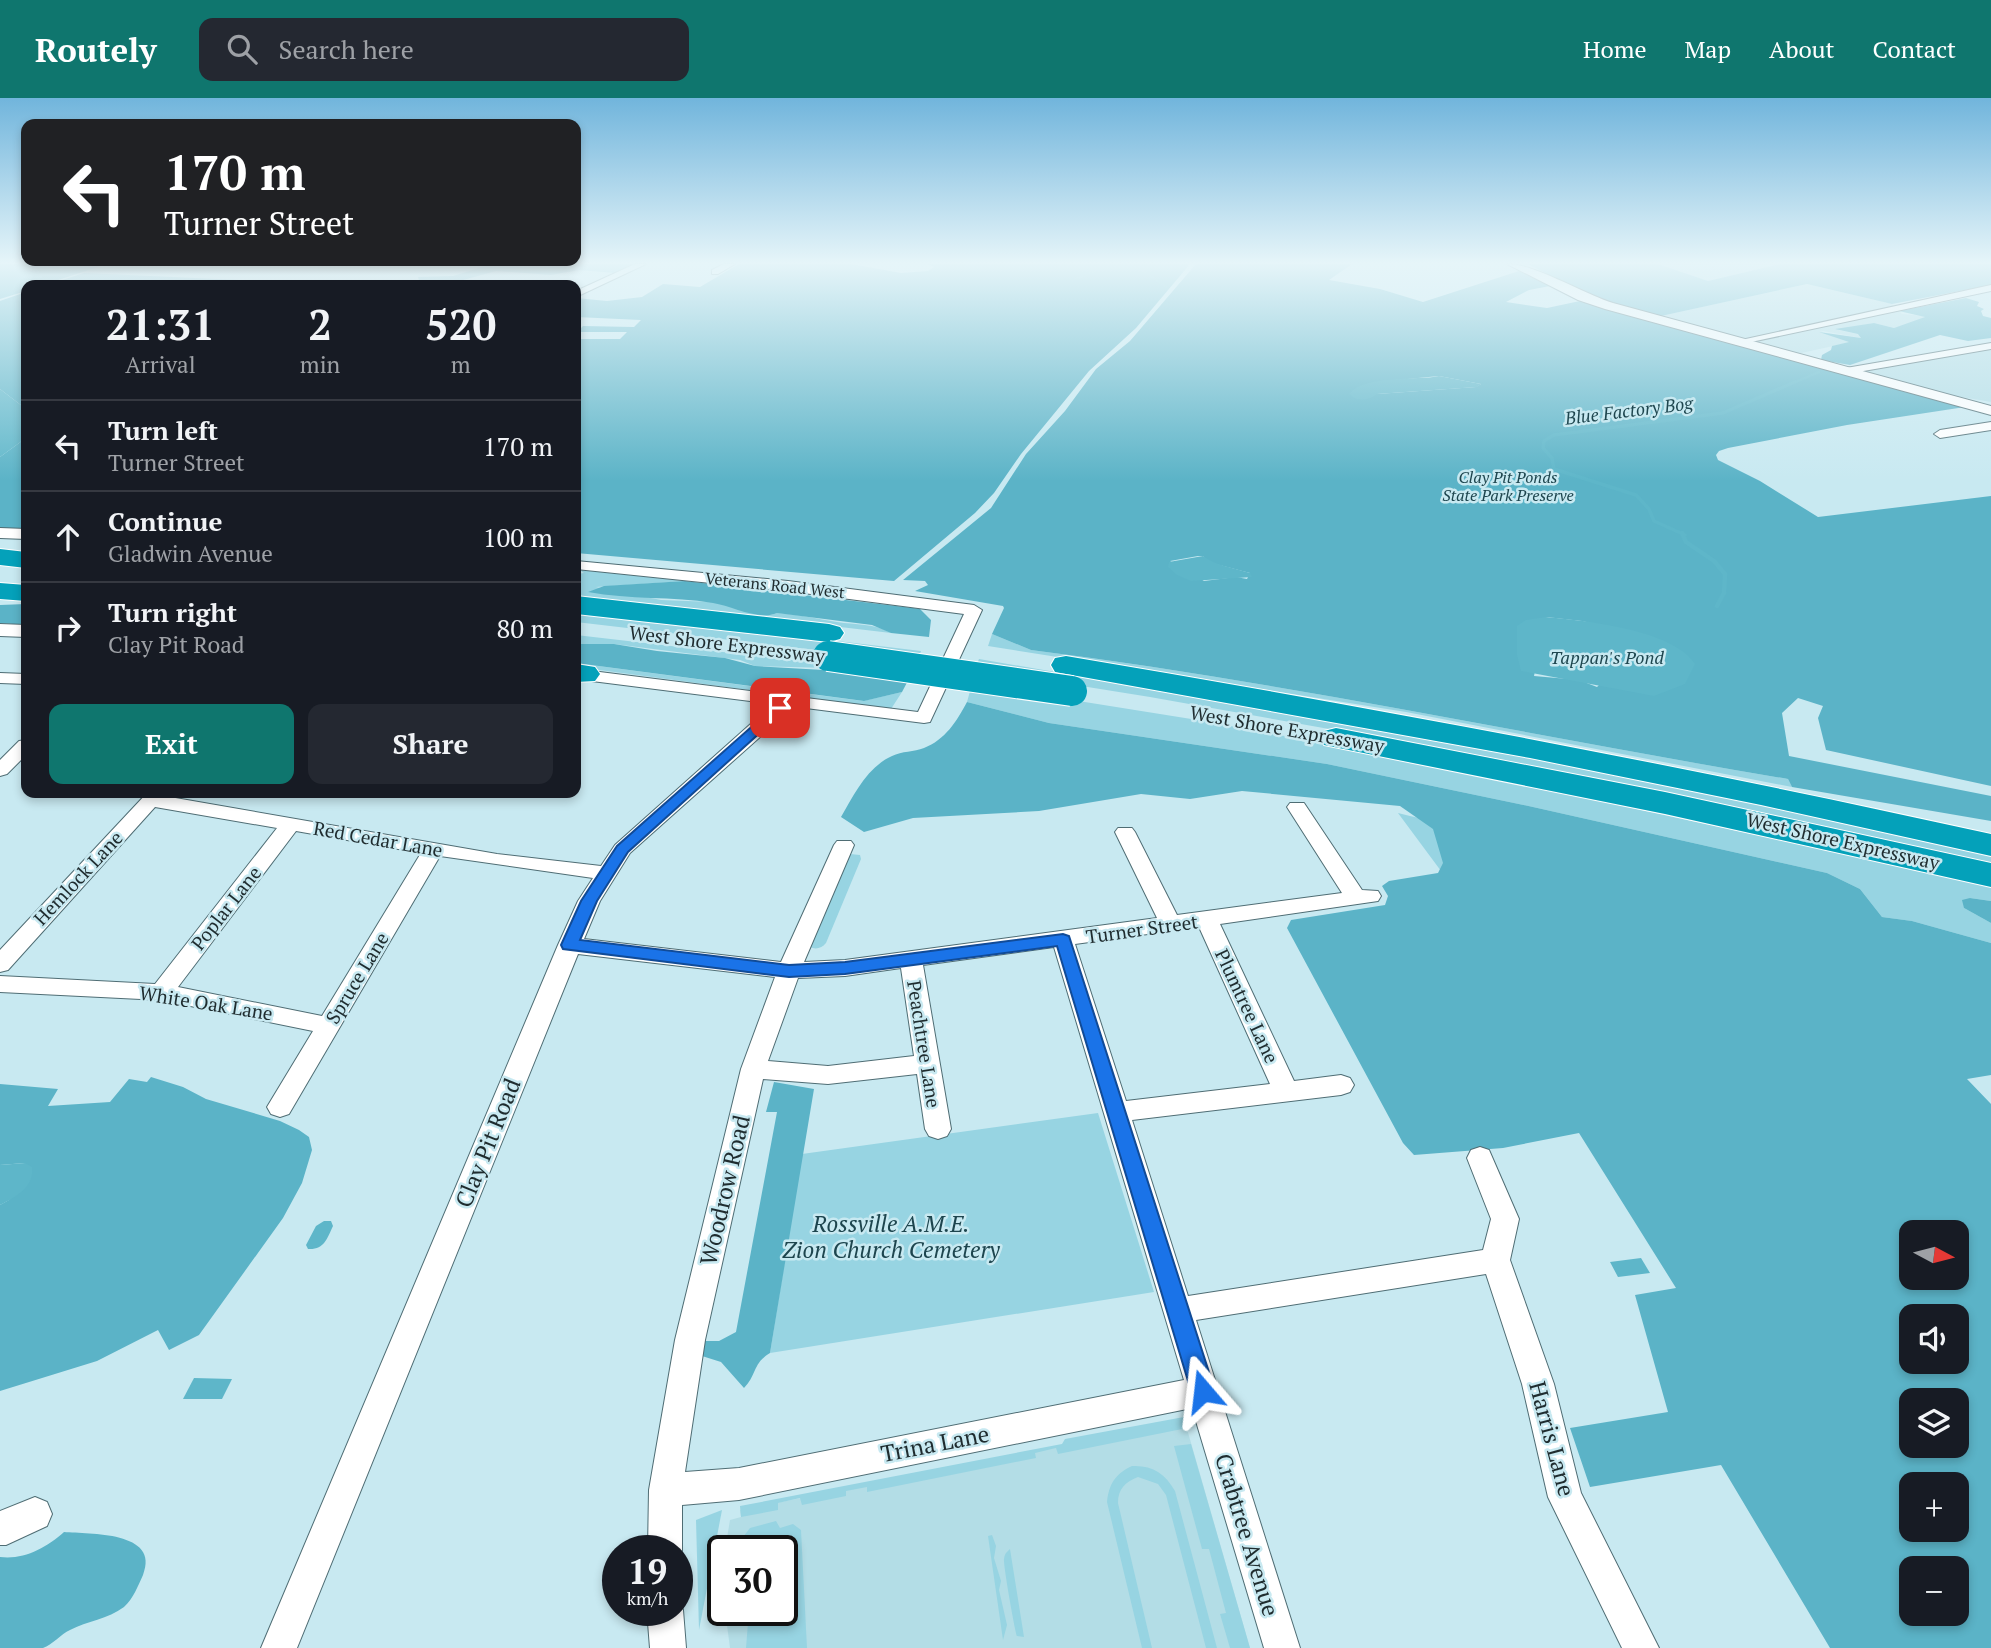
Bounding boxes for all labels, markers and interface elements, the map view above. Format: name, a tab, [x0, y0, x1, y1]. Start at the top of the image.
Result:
search box	[199, 18, 689, 81]
text: Routely	[35, 28, 157, 71]
icon: search	[223, 30, 261, 68]
text: Search here	[279, 32, 414, 66]
text: Home	[1583, 33, 1647, 65]
text: Map	[1685, 33, 1731, 65]
text: About	[1769, 33, 1835, 65]
text: Contact	[1873, 33, 1956, 65]
text: 170 m	[164, 139, 306, 204]
icon: left	[49, 147, 140, 238]
text: Turner Street	[164, 202, 354, 244]
text: 21:31	[106, 296, 215, 352]
text: 2	[308, 296, 332, 352]
text: 520	[425, 296, 496, 352]
text: Arrival	[125, 349, 196, 380]
text: min	[300, 349, 340, 380]
text: m	[451, 349, 471, 380]
water label: Blue Factory Bog	[1563, 390, 1695, 430]
text: Turn left	[108, 413, 218, 447]
icon: left	[49, 427, 87, 465]
text: 170 m	[483, 429, 553, 463]
text: Turner Street	[108, 447, 245, 478]
park label: Clay Pit Ponds State Park Preserve	[1442, 466, 1574, 506]
text: Continue	[108, 504, 222, 538]
icon: ahead	[49, 518, 87, 556]
text: 100 m	[483, 520, 553, 554]
text: Gladwin Avenue	[108, 538, 273, 569]
street label: Veterans Road West	[704, 567, 846, 603]
text: Turn right	[108, 595, 237, 629]
icon: right	[49, 609, 87, 647]
text: 80 m	[497, 611, 553, 645]
street label: West Shore Expressway	[628, 619, 827, 668]
text: Clay Pit Road	[108, 629, 245, 660]
water label: Tappan's Pond	[1550, 645, 1664, 669]
pin	[750, 678, 810, 738]
icon: arrive	[761, 689, 799, 727]
street label: West Shore Expressway	[1188, 699, 1387, 758]
button: Exit	[49, 704, 294, 784]
button: Share	[308, 704, 553, 784]
street label: West Shore Expressway	[1744, 806, 1942, 875]
street label: Red Cedar Lane	[312, 815, 445, 862]
street label: Hemlock Lane	[28, 825, 128, 930]
street label: Poplar Lane	[185, 861, 266, 955]
street label: Turner Street	[1084, 908, 1200, 949]
street label: Spruce Lane	[319, 927, 394, 1028]
street label: Plumtree Lane	[1210, 945, 1285, 1067]
street label: Peachtree Lane	[902, 978, 947, 1110]
street label: White Oak Lane	[138, 980, 275, 1025]
street label: Clay Pit Road	[448, 1073, 528, 1212]
street label: Woodrow Road	[692, 1112, 757, 1268]
park label: Rossville A.M.E. Zion Church Cemetery	[782, 1208, 1000, 1265]
north arrow	[1899, 1220, 1969, 1290]
map controls	[1899, 1220, 1969, 1626]
button: sound	[1899, 1304, 1969, 1374]
position arrow	[1166, 1354, 1240, 1428]
street label: Harris Lane	[1522, 1378, 1583, 1500]
button: layers	[1899, 1388, 1969, 1458]
street label: Trina Lane	[878, 1418, 992, 1469]
street label: Crabtree Avenue	[1208, 1450, 1287, 1620]
button: +	[1899, 1472, 1969, 1542]
speed limit sign: 30	[707, 1535, 798, 1626]
text: 19	[628, 1548, 667, 1594]
button: −	[1899, 1556, 1969, 1626]
text: km/h	[627, 1586, 668, 1610]

